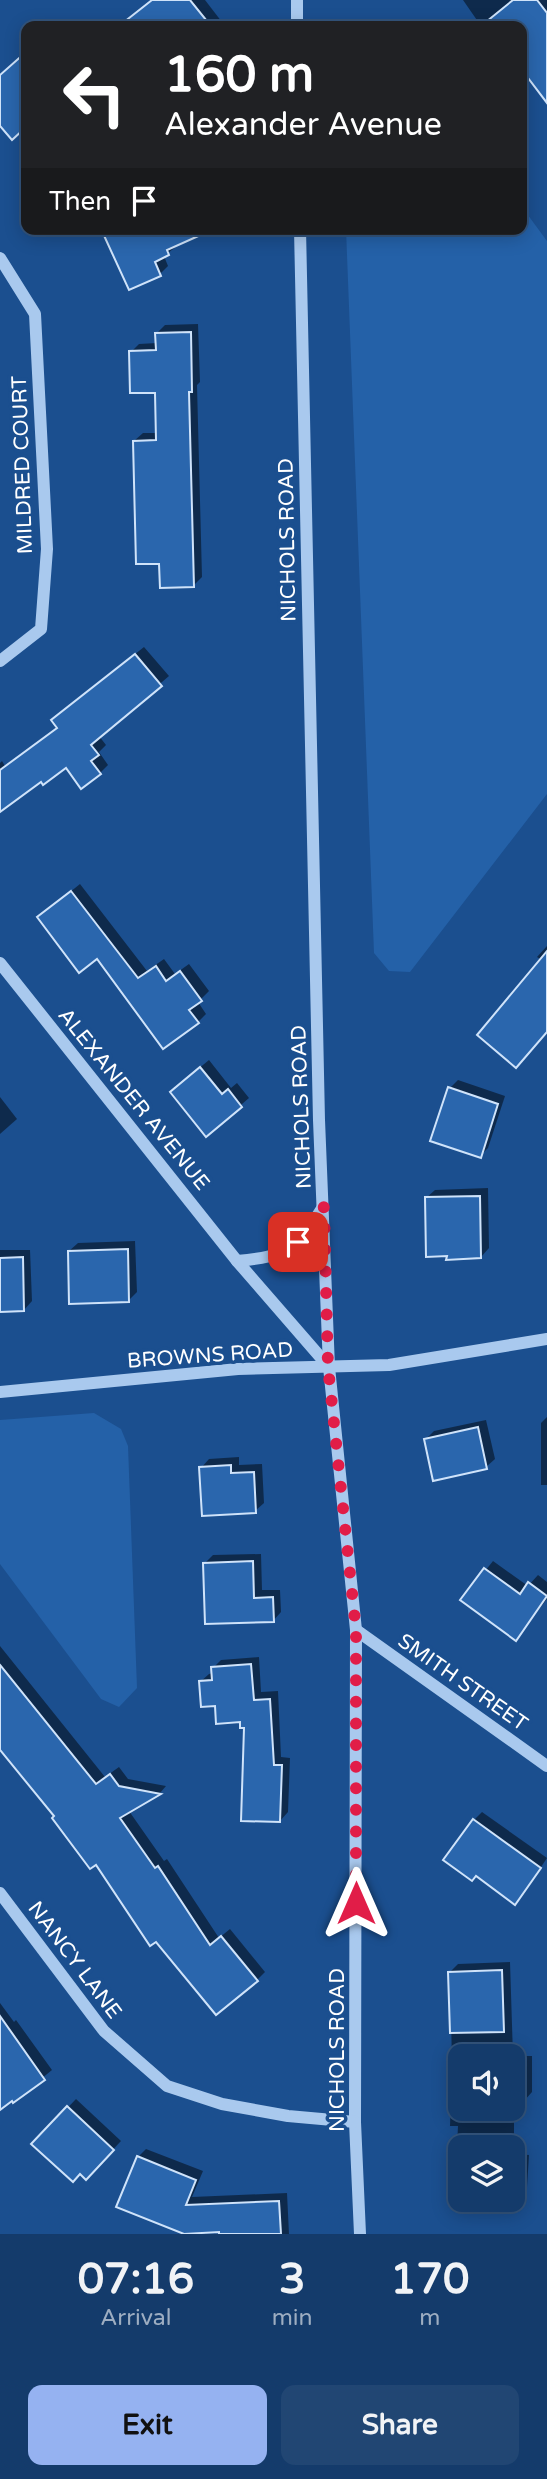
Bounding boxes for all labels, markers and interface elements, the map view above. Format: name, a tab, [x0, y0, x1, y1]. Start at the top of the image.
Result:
text: 160 m	[164, 46, 314, 105]
icon: left	[49, 49, 140, 140]
text: Alexander Avenue	[164, 106, 442, 144]
icon: arrive	[125, 182, 163, 220]
text: Then	[49, 186, 111, 217]
street label: MILDRED COURT	[7, 375, 38, 555]
street label: NICHOLS ROAD	[274, 458, 301, 622]
street label: ALEXANDER AVENUE	[52, 1003, 215, 1195]
street label: NICHOLS ROAD	[286, 1025, 317, 1189]
pin	[268, 1212, 328, 1272]
icon: arrive	[279, 1223, 317, 1261]
street label: BROWNS ROAD	[126, 1337, 294, 1374]
street label: SMITH STREET	[393, 1628, 533, 1737]
position arrow	[319, 1866, 393, 1940]
street label: NANCY LANE	[22, 1897, 127, 2024]
street label: NICHOLS ROAD	[325, 1968, 350, 2132]
map controls	[448, 2044, 525, 2212]
button: sound	[448, 2044, 525, 2121]
button: layers	[448, 2135, 525, 2212]
text: 07:16	[78, 2254, 194, 2305]
text: 3	[279, 2254, 305, 2305]
text: 170	[390, 2254, 469, 2305]
text: Arrival	[100, 2304, 171, 2332]
text: min	[272, 2304, 313, 2332]
text: m	[419, 2304, 440, 2332]
button: Exit	[28, 2385, 267, 2465]
button: Share	[281, 2385, 519, 2465]

